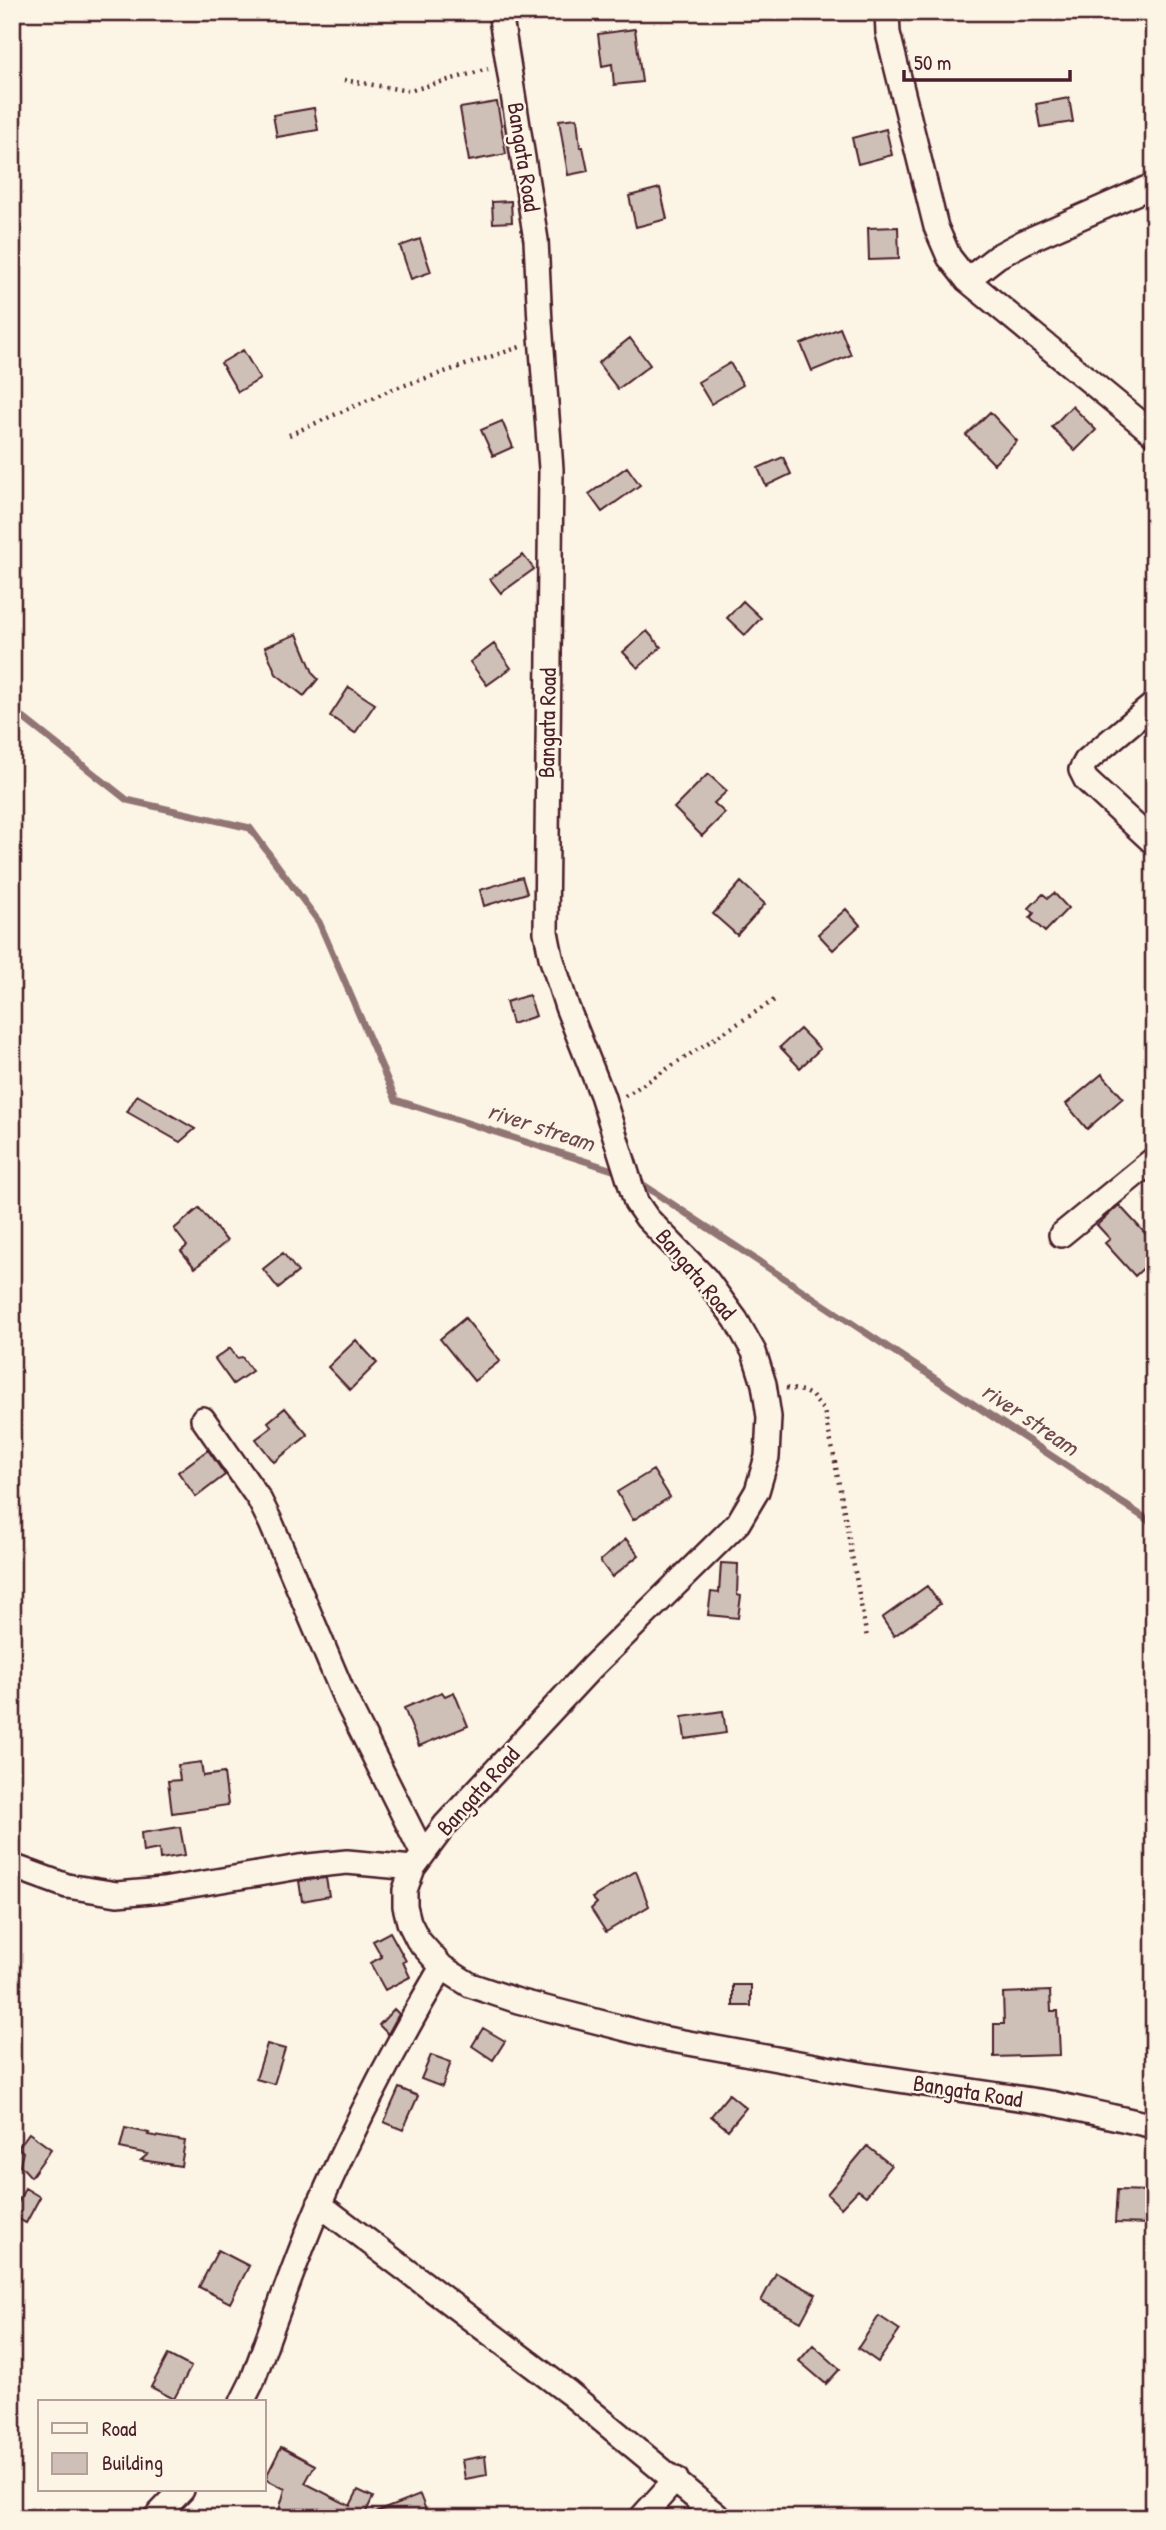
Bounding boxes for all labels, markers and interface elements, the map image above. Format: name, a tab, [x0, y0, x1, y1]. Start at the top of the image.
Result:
scale bar	[904, 38, 1070, 82]
text: 50 m	[914, 48, 951, 77]
street label: Bangata Road	[501, 100, 548, 214]
street label: Bangata Road	[530, 668, 563, 778]
water label: river stream	[484, 1094, 599, 1159]
street label: Bangata Road	[649, 1221, 744, 1326]
water label: river stream	[976, 1374, 1086, 1463]
street label: Bangata Road	[429, 1739, 526, 1842]
street label: Bangata Road	[911, 2067, 1025, 2114]
legend	[38, 2400, 266, 2492]
text: Road	[102, 2414, 136, 2443]
text: Building	[102, 2448, 163, 2477]

